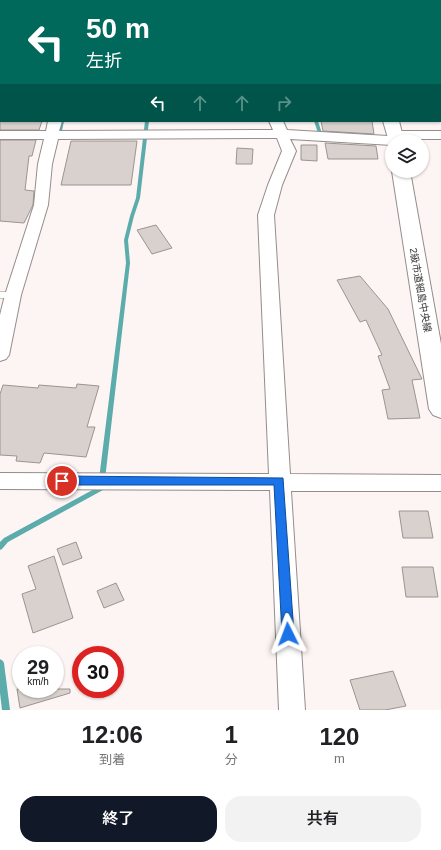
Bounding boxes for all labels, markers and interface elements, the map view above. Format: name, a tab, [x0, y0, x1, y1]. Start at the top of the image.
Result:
text: 50 m	[86, 13, 150, 44]
icon: left	[20, 16, 72, 68]
text: 左折	[86, 51, 122, 71]
icon: left	[147, 92, 169, 114]
icon: ahead	[189, 92, 211, 114]
icon: ahead	[231, 92, 253, 114]
icon: right	[273, 92, 295, 114]
map controls	[385, 134, 429, 178]
button: layers	[385, 134, 429, 178]
street label: 2級市道細島中央線	[408, 247, 433, 333]
pin	[45, 464, 79, 498]
icon: arrive	[51, 470, 73, 492]
position arrow	[267, 613, 309, 655]
speed limit sign: 30	[72, 646, 124, 698]
text: 29	[27, 656, 49, 678]
text: km/h	[27, 676, 49, 687]
text: 12:06	[82, 721, 143, 748]
text: 1	[224, 721, 238, 748]
text: 120	[319, 723, 359, 750]
text: m	[334, 751, 345, 766]
text: 到着	[99, 752, 125, 767]
text: 分	[225, 752, 238, 767]
button: 終了	[20, 796, 217, 842]
button: 共有	[225, 796, 421, 842]

